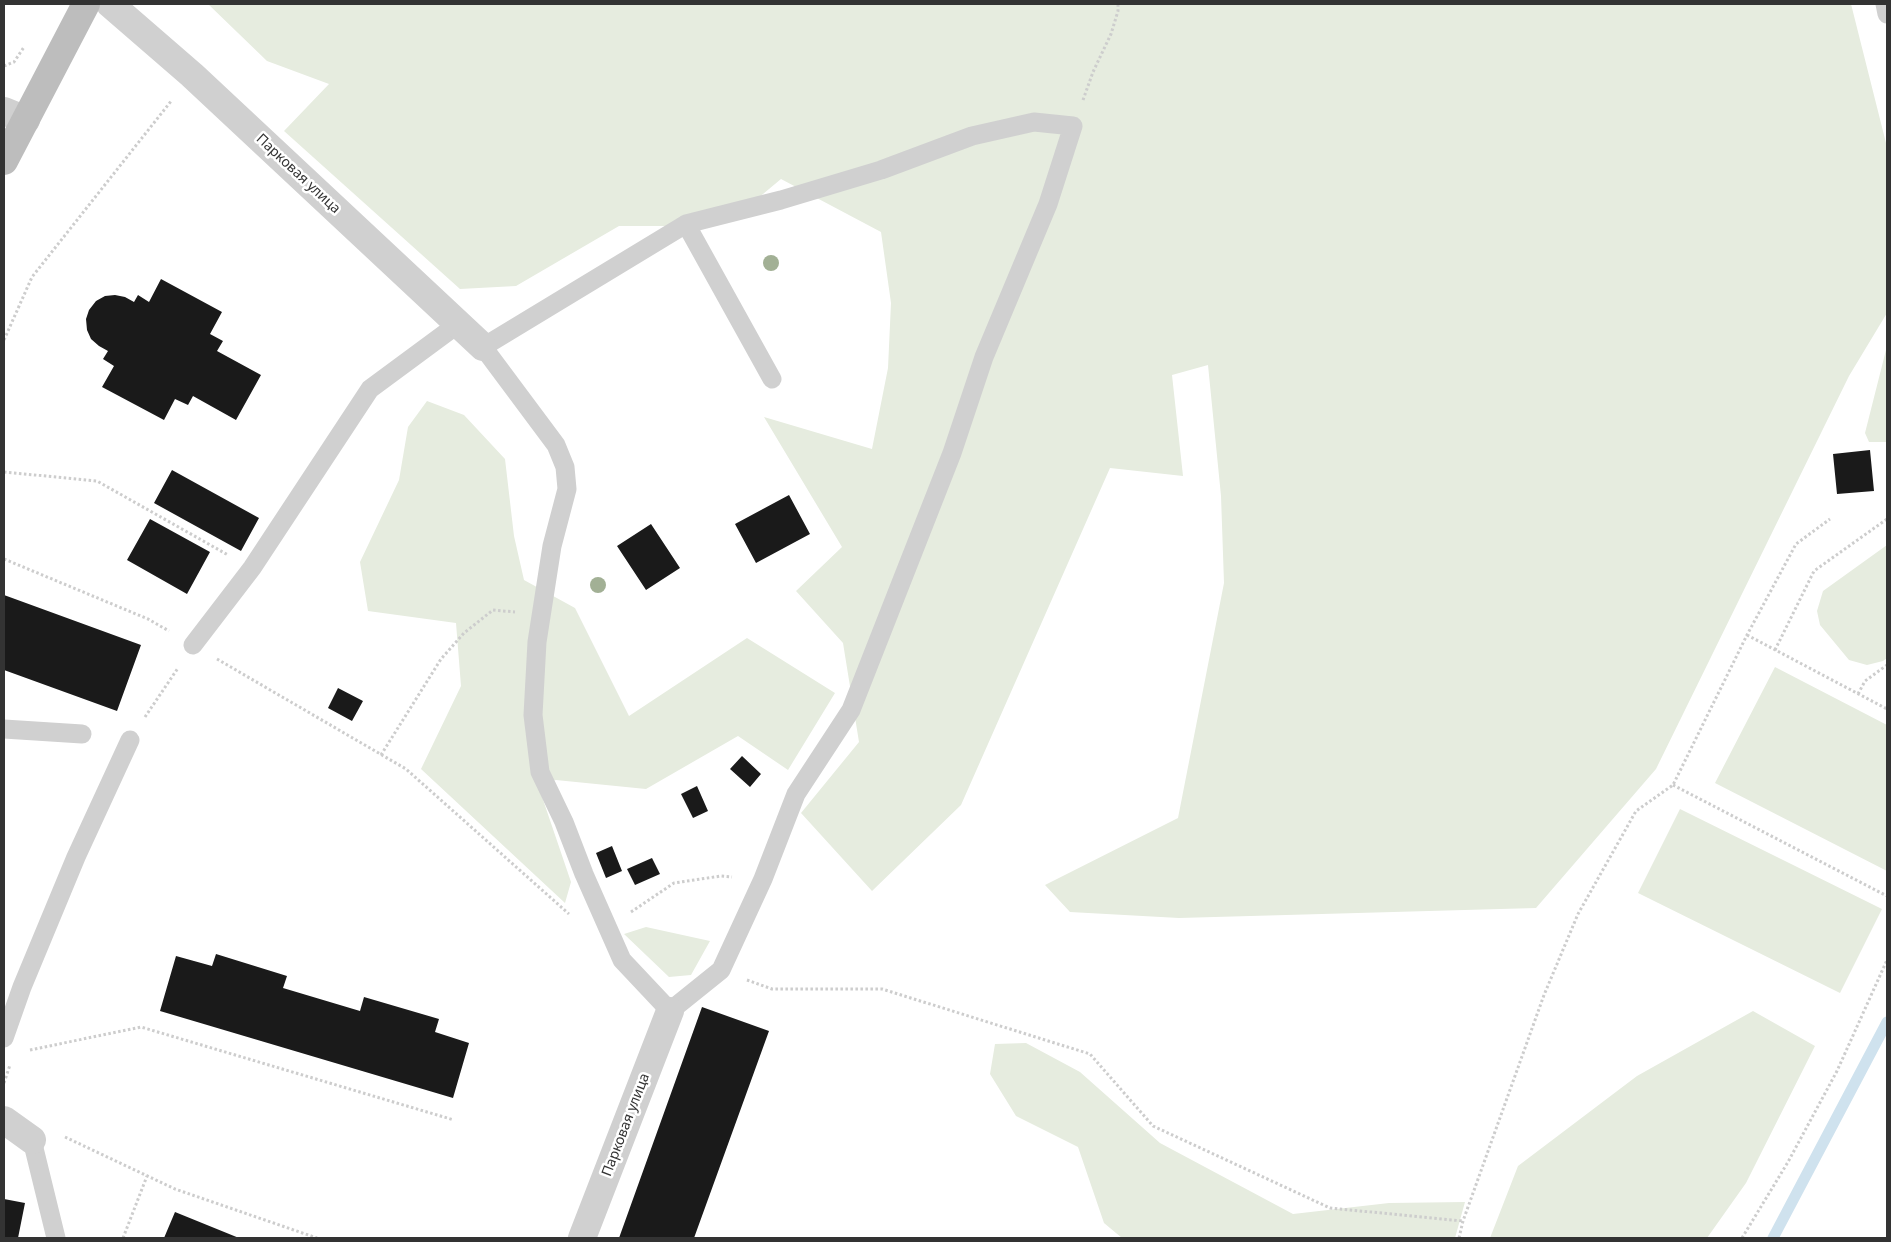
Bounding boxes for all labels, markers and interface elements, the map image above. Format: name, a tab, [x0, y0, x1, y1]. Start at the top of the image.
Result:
street label: Парковая улица	[252, 131, 344, 217]
street label: Парковая улица	[599, 1071, 653, 1179]

